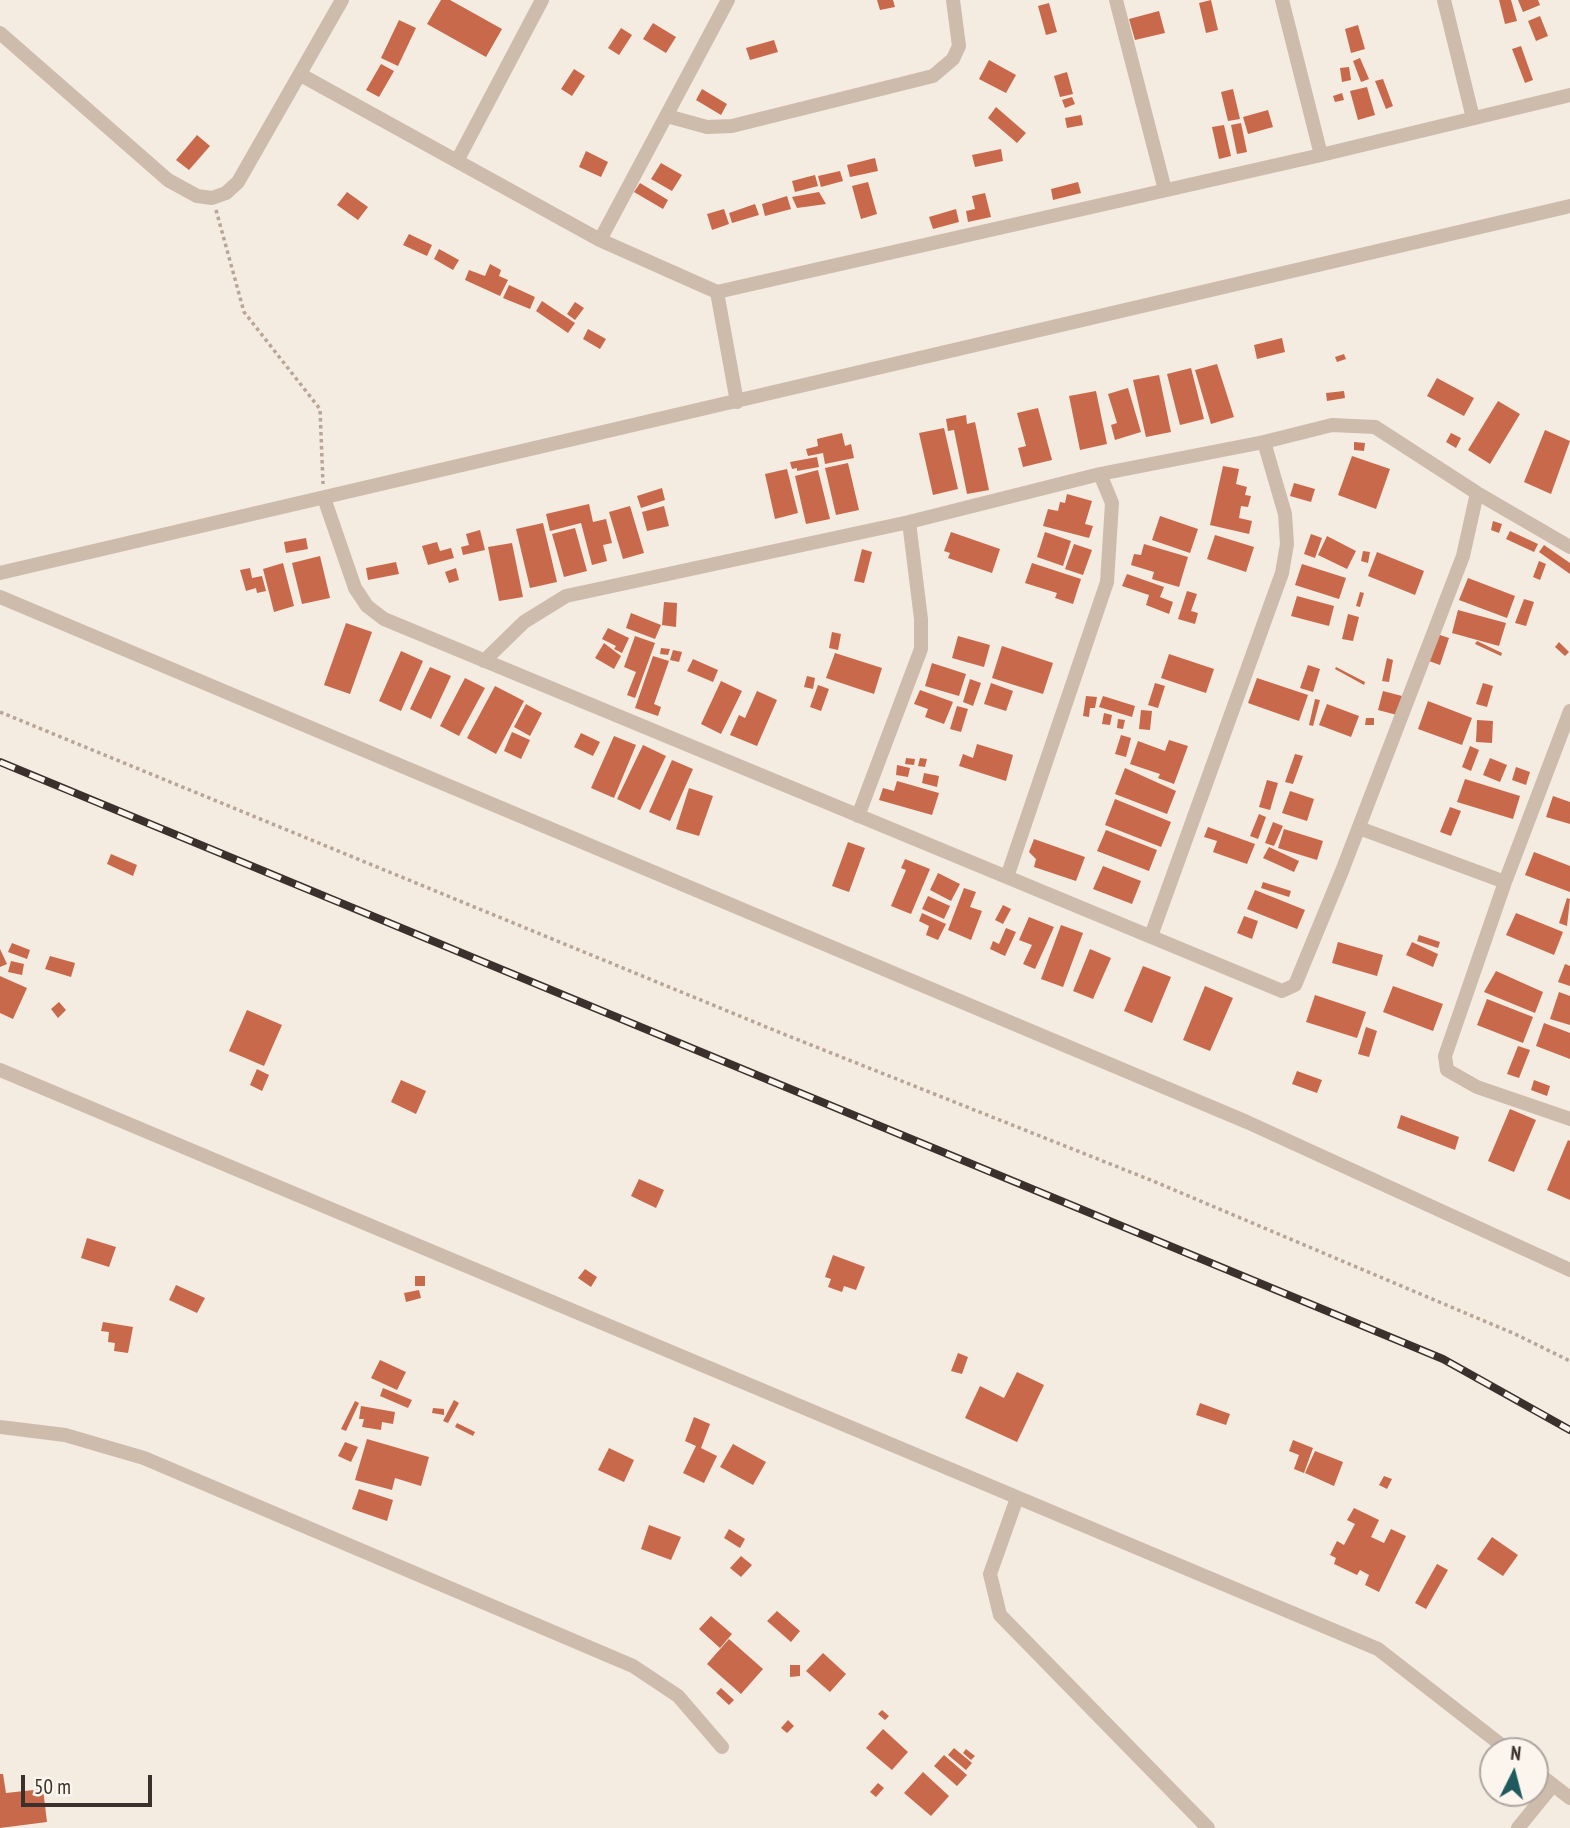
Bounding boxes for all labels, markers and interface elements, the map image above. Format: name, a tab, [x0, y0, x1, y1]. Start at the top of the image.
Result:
north arrow	[1479, 1737, 1549, 1807]
text: N	[1510, 1741, 1522, 1766]
scale bar	[24, 1762, 156, 1806]
text: 50 m	[34, 1773, 71, 1800]

